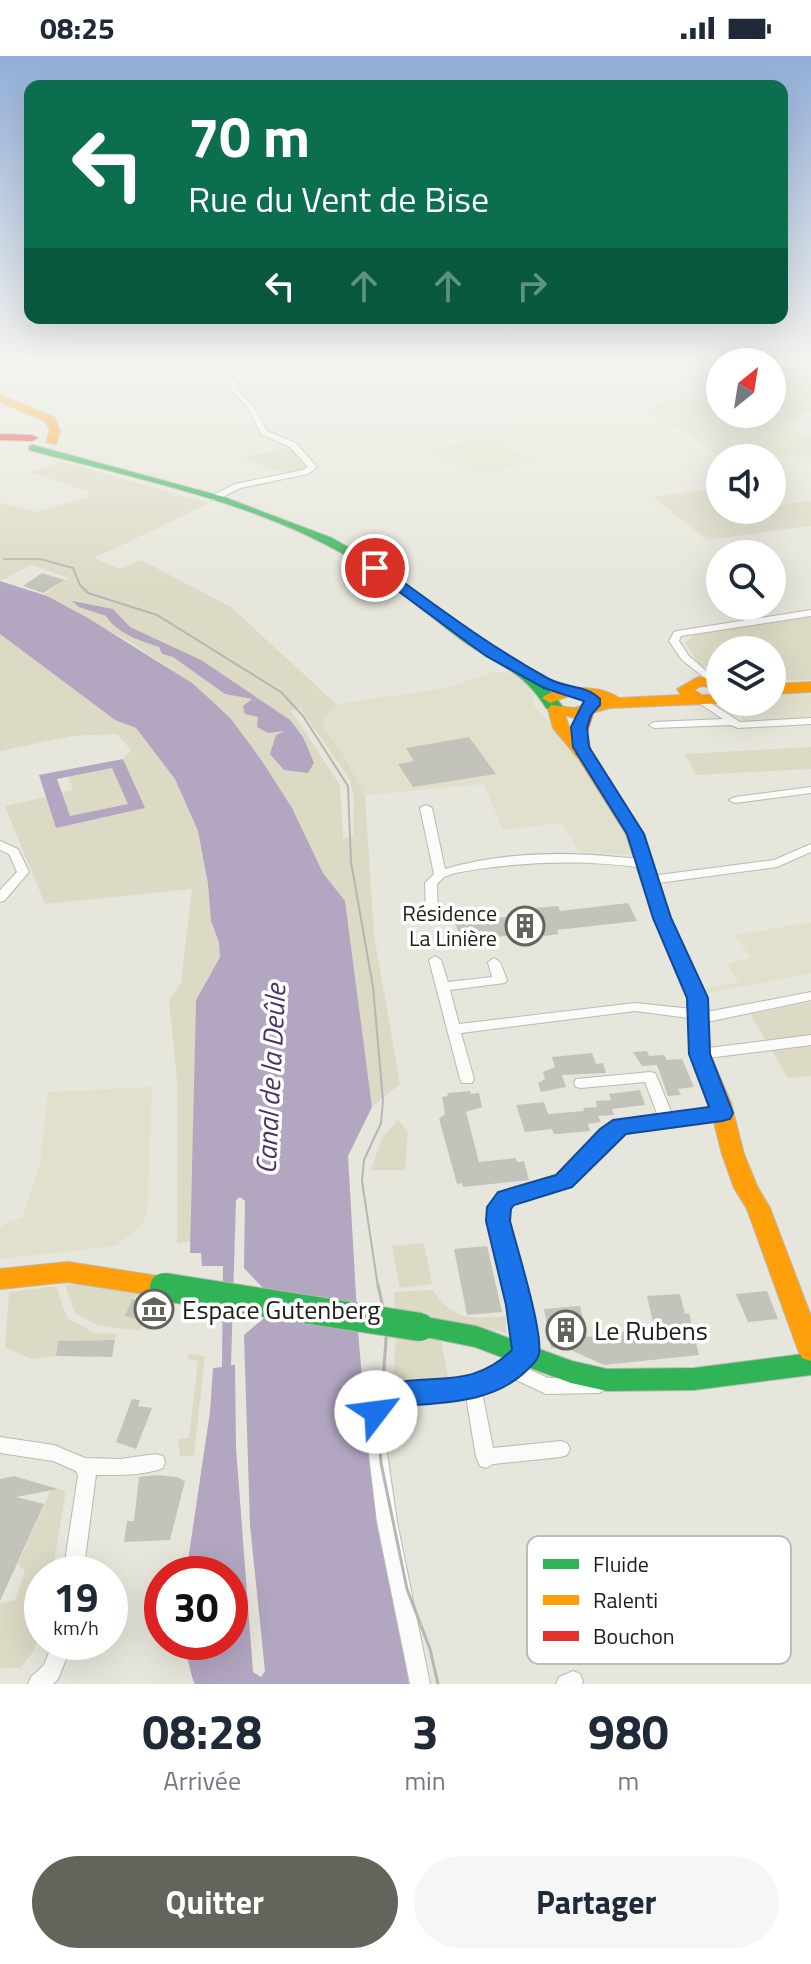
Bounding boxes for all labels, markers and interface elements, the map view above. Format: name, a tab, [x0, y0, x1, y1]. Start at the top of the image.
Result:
text: 08:25	[40, 5, 115, 51]
text: 70 m	[188, 94, 310, 179]
icon: left	[56, 112, 160, 216]
text: Rue du Vent de Bise	[188, 171, 489, 226]
icon: left	[258, 264, 302, 308]
icon: ahead	[342, 264, 386, 308]
icon: ahead	[426, 264, 470, 308]
icon: right	[510, 264, 554, 308]
north arrow	[706, 348, 786, 428]
map controls	[706, 348, 786, 716]
button: sound	[706, 444, 786, 524]
pin	[341, 534, 409, 602]
button: search	[706, 540, 786, 620]
icon: arrive	[353, 546, 397, 590]
button: layers	[706, 636, 786, 716]
place label: Résidence La Linière	[402, 896, 497, 955]
building icon: Résidence La Linière	[504, 905, 546, 947]
water label: Canal de la Deûle	[244, 981, 297, 1175]
museum icon: Espace Gutenberg	[133, 1288, 175, 1330]
place label: Espace Gutenberg	[182, 1290, 380, 1329]
building icon: Le Rubens	[545, 1309, 587, 1351]
place label: Le Rubens	[594, 1311, 708, 1350]
position arrow	[334, 1370, 418, 1454]
legend	[527, 1536, 791, 1664]
text: Fluide	[593, 1547, 649, 1581]
speed limit sign: 30	[144, 1556, 248, 1660]
text: 19	[54, 1567, 98, 1628]
text: Ralenti	[593, 1583, 658, 1617]
text: km/h	[53, 1612, 99, 1643]
text: Bouchon	[593, 1619, 675, 1653]
text: 08:28	[142, 1695, 262, 1768]
text: 3	[412, 1695, 439, 1768]
text: 980	[588, 1695, 669, 1768]
text: Arrivée	[163, 1761, 241, 1800]
text: min	[404, 1761, 446, 1800]
text: m	[618, 1761, 639, 1800]
button: Quitter	[32, 1856, 398, 1948]
button: Partager	[414, 1856, 779, 1948]

